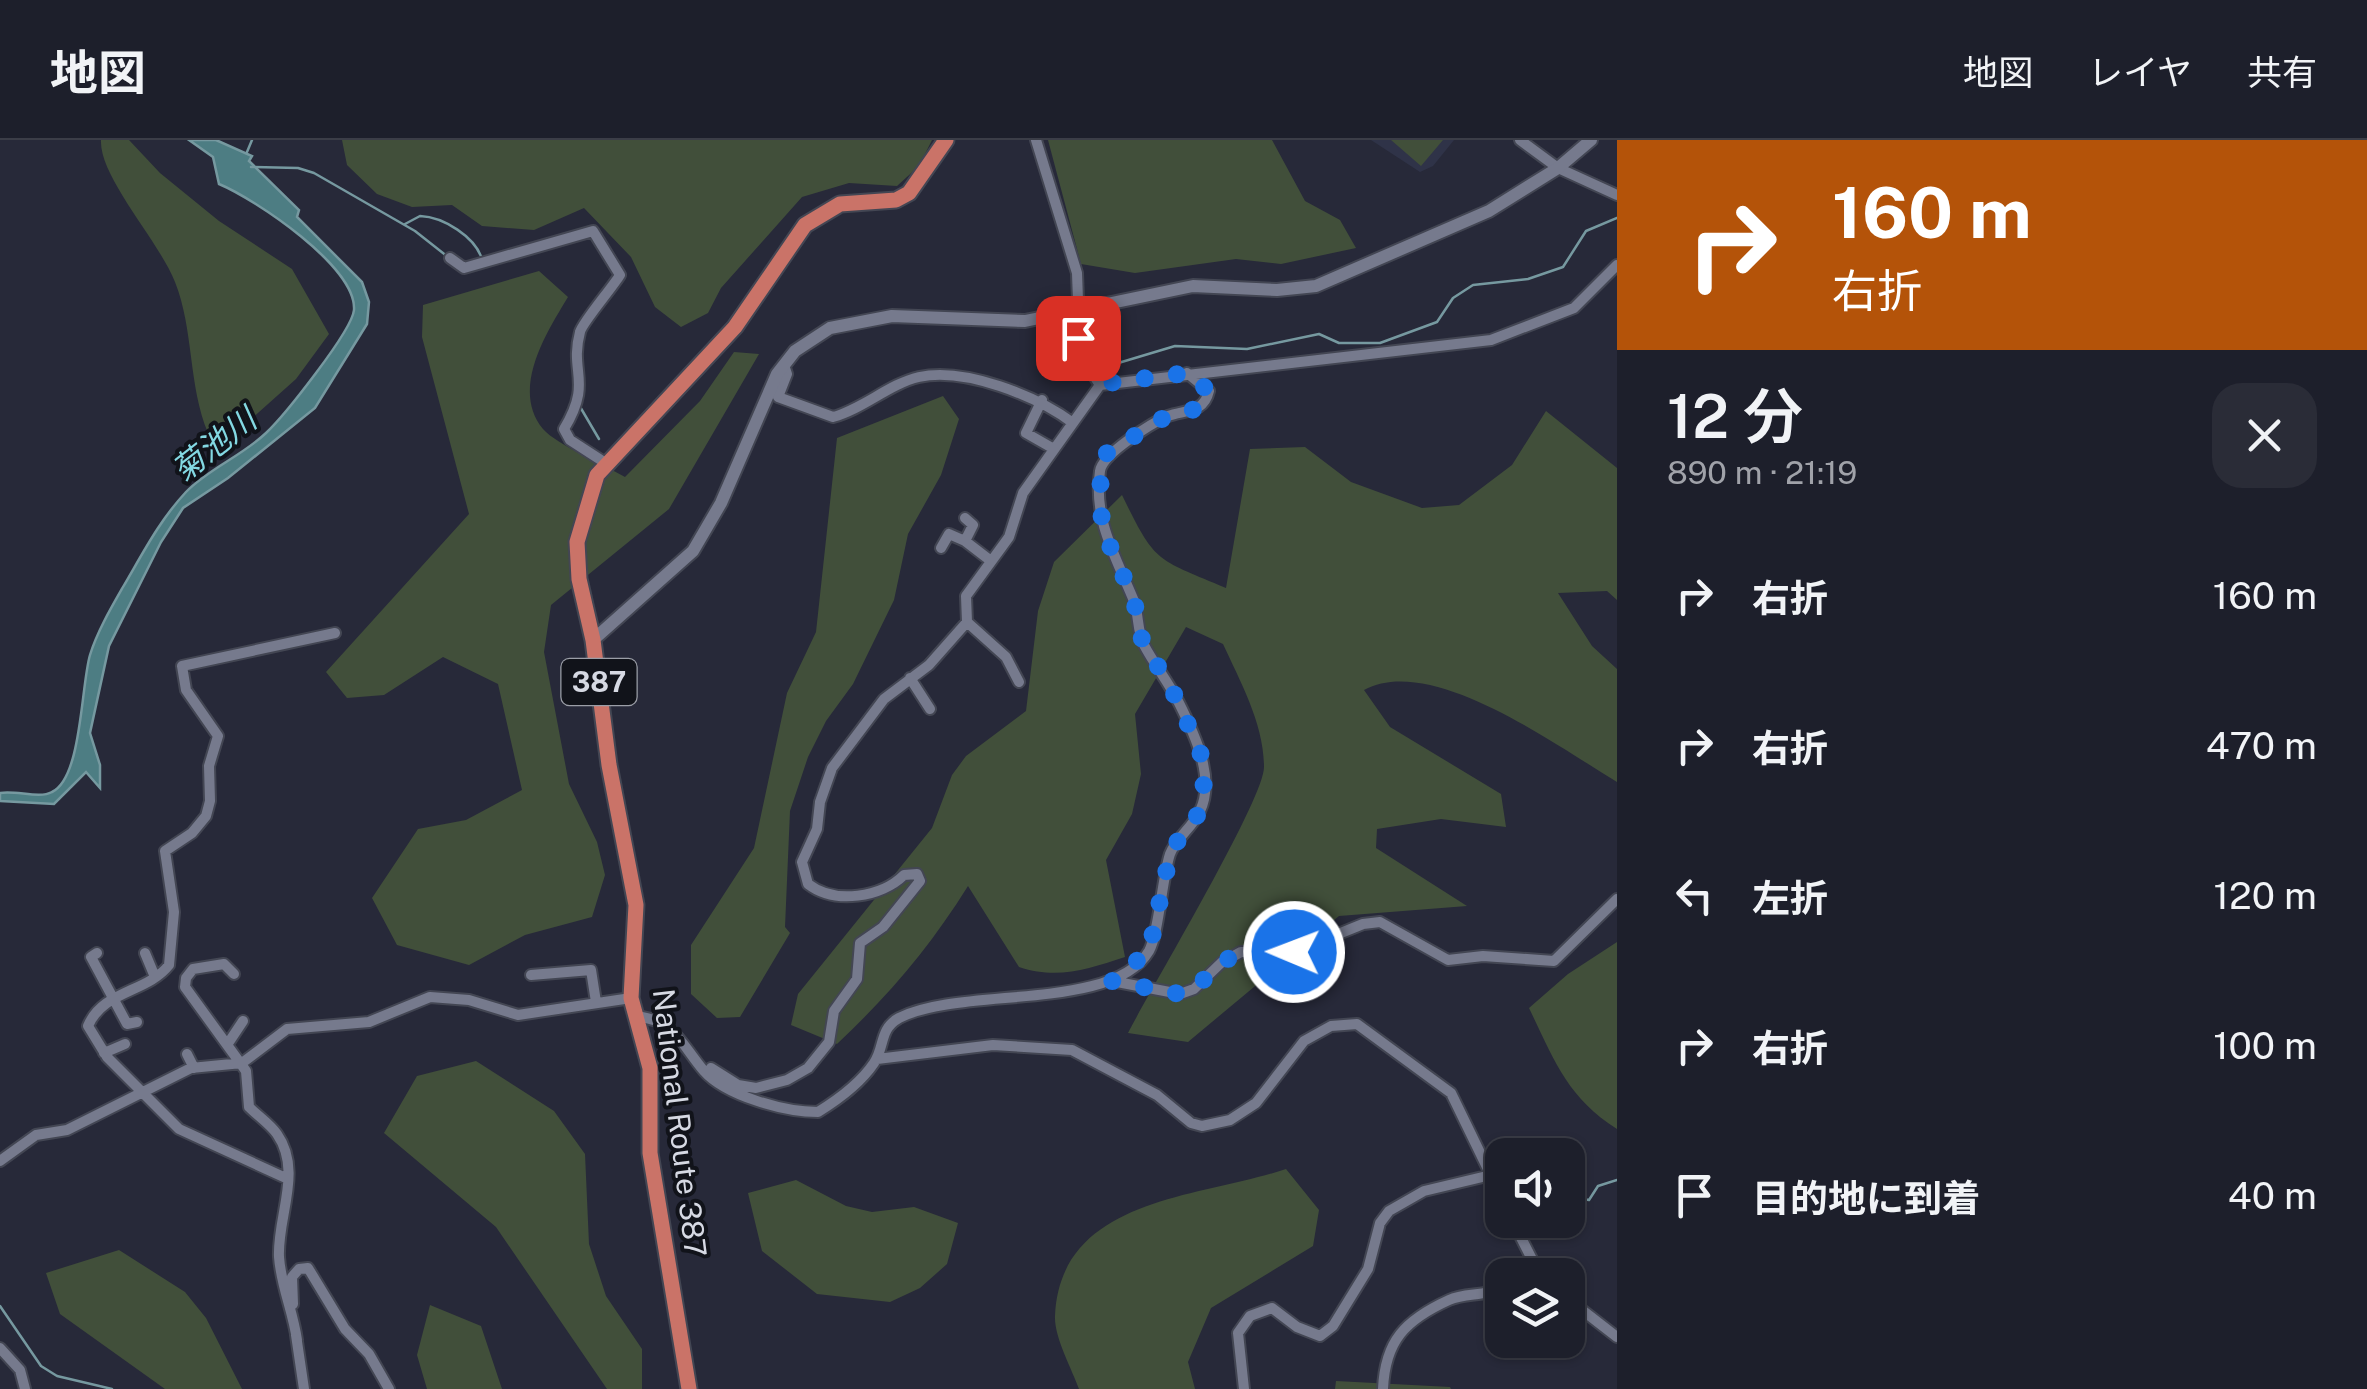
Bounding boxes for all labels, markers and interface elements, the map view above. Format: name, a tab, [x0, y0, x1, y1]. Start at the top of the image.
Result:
text: 地図	[50, 44, 146, 101]
text: 地図	[1963, 52, 2033, 93]
text: レイヤ	[2088, 52, 2192, 93]
text: 共有	[2247, 52, 2317, 93]
text: 160 m	[1832, 171, 2032, 254]
icon: right	[1667, 180, 1797, 310]
text: 右折	[1832, 264, 1922, 317]
pin	[1036, 296, 1121, 381]
icon: arrive	[1051, 311, 1106, 366]
text: 12 分	[1667, 381, 1803, 452]
button: close	[2212, 383, 2317, 488]
water label: 菊池川	[164, 399, 265, 489]
text: 890 m · 21:19	[1667, 454, 1857, 491]
icon: right	[1667, 568, 1722, 623]
text: 160 m	[2213, 573, 2317, 618]
text: 右折	[1752, 576, 1828, 621]
road number: 387	[562, 659, 636, 705]
icon: right	[1667, 718, 1722, 773]
text: 470 m	[2206, 723, 2317, 768]
text: 右折	[1752, 726, 1828, 771]
icon: left	[1667, 868, 1722, 923]
text: 120 m	[2214, 873, 2317, 918]
text: 左折	[1752, 876, 1828, 921]
position arrow	[1242, 900, 1346, 1004]
street label: National Route 387	[646, 987, 714, 1259]
icon: right	[1667, 1018, 1722, 1073]
text: 100 m	[2213, 1023, 2317, 1068]
text: 右折	[1752, 1026, 1828, 1071]
map controls	[1485, 1138, 1585, 1358]
button: sound	[1485, 1138, 1585, 1238]
icon: arrive	[1667, 1168, 1722, 1223]
text: 40 m	[2228, 1173, 2317, 1218]
text: 目的地に到着	[1752, 1176, 1980, 1221]
button: layers	[1485, 1258, 1585, 1358]

